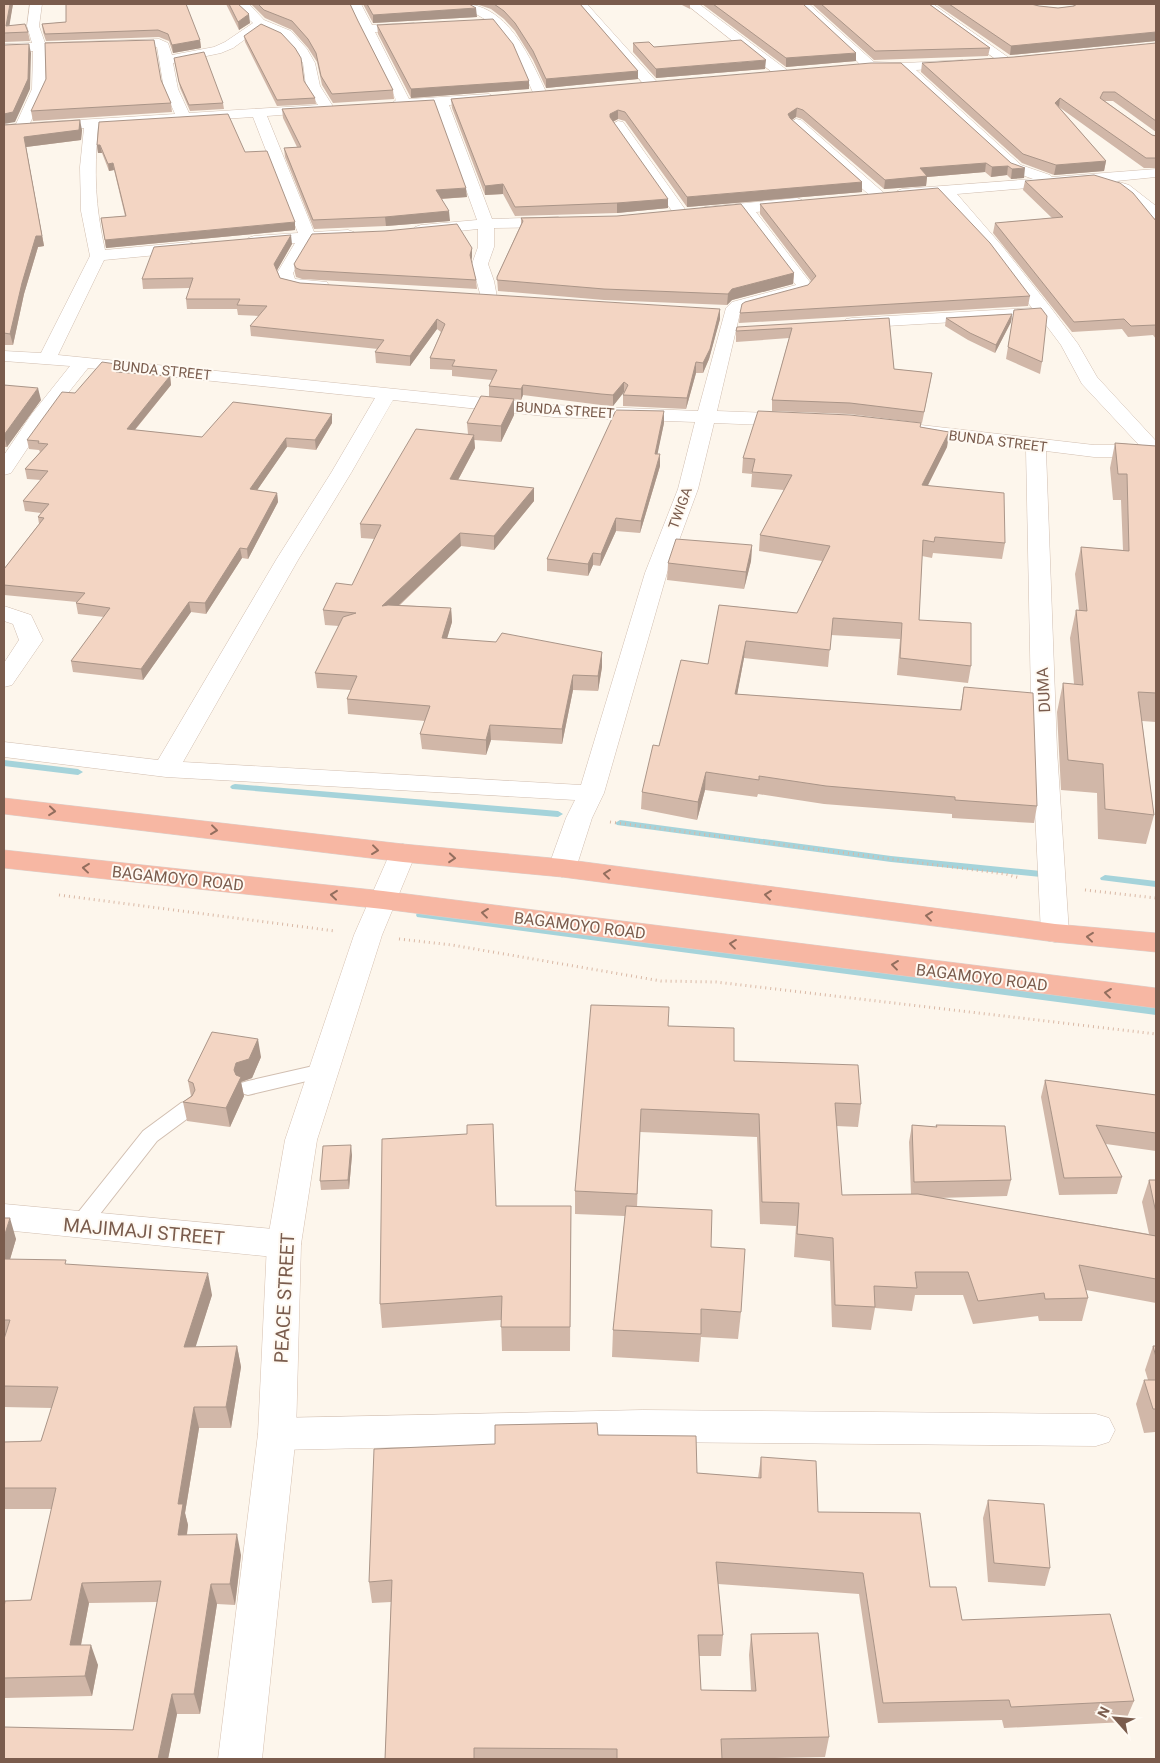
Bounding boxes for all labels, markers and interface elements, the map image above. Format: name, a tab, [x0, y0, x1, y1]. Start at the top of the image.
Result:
street label: BUNDA STREET	[112, 357, 213, 383]
street label: BUNDA STREET	[515, 399, 616, 421]
street label: BUNDA STREET	[948, 427, 1049, 455]
street label: TWIGA	[665, 485, 695, 531]
street label: DUMA	[1033, 666, 1054, 713]
one-way arrow	[49, 805, 57, 816]
one-way arrow	[210, 824, 218, 835]
one-way arrow	[371, 844, 379, 855]
one-way arrow	[448, 852, 456, 863]
street label: BAGAMOYO ROAD	[111, 862, 245, 895]
one-way arrow	[82, 863, 90, 874]
one-way arrow	[603, 869, 611, 880]
one-way arrow	[330, 890, 338, 901]
one-way arrow	[764, 891, 772, 901]
one-way arrow	[481, 908, 489, 919]
street label: BAGAMOYO ROAD	[513, 908, 647, 943]
one-way arrow	[925, 912, 933, 922]
one-way arrow	[1086, 931, 1094, 942]
one-way arrow	[729, 939, 737, 950]
one-way arrow	[890, 960, 898, 971]
street label: BAGAMOYO ROAD	[915, 960, 1049, 995]
one-way arrow	[1104, 988, 1112, 999]
street label: MAJIMAJI STREET	[62, 1213, 226, 1250]
street label: PEACE STREET	[270, 1232, 299, 1364]
north arrow	[1090, 1693, 1140, 1743]
text: N	[1094, 1704, 1113, 1720]

